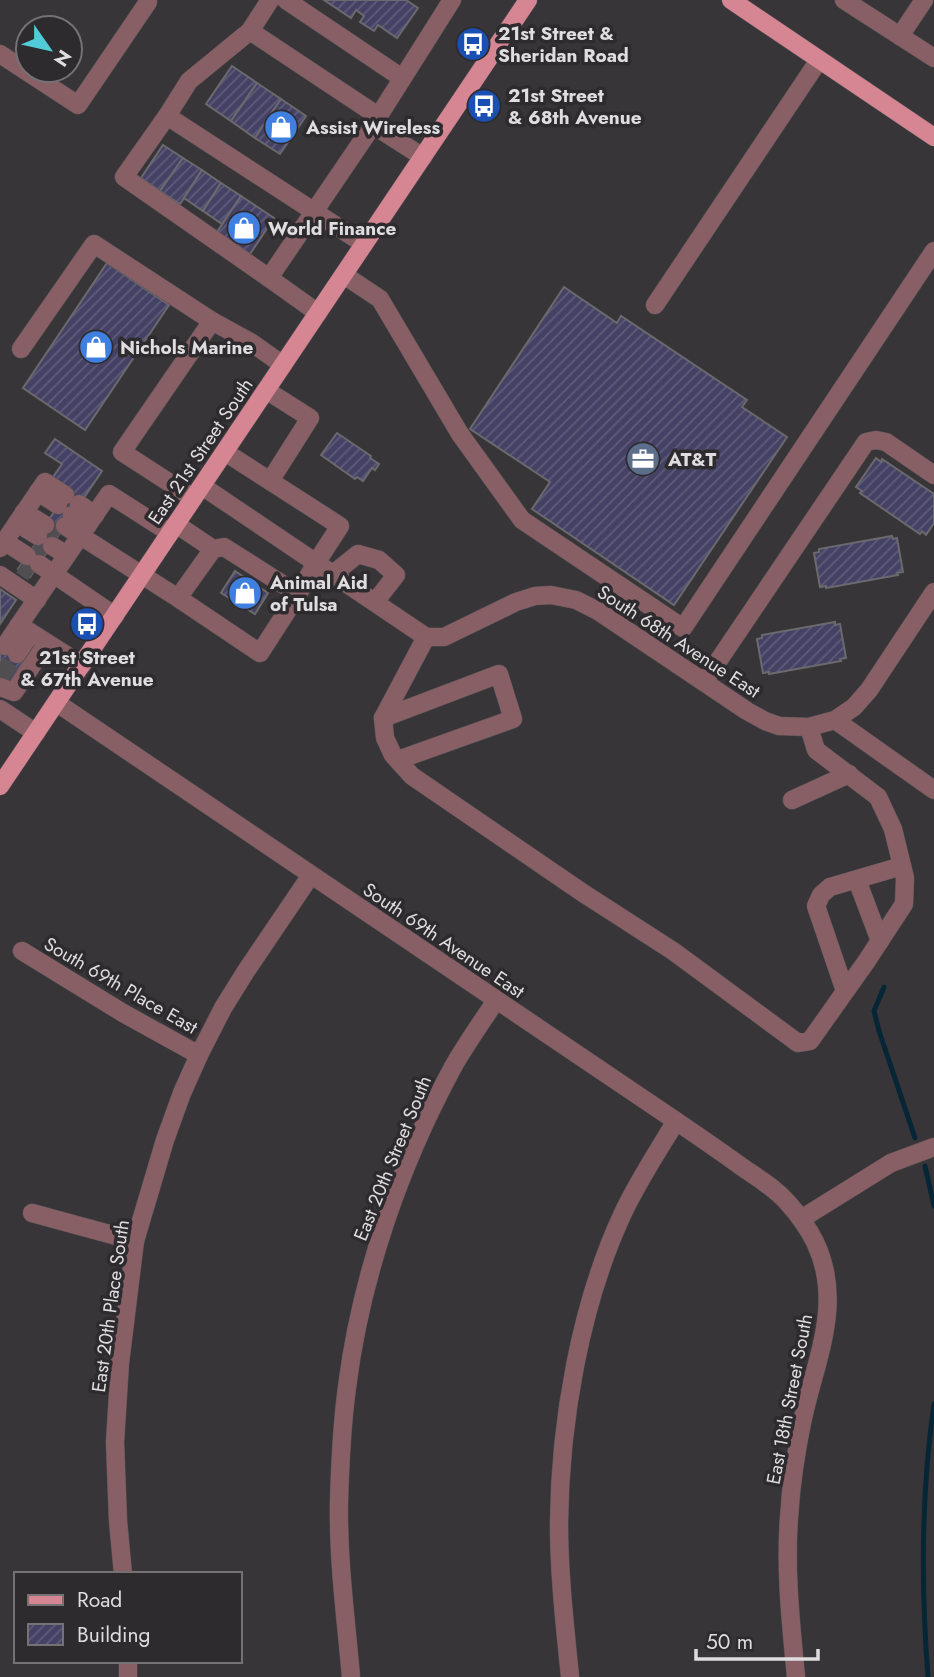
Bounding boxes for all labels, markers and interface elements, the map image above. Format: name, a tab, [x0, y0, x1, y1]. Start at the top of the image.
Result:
north arrow	[14, 14, 84, 84]
place label: 21st Street & Sheridan Road	[498, 20, 629, 69]
bus stop icon: 21st Street & Sheridan Road	[454, 25, 492, 63]
text: N	[47, 44, 78, 72]
place label: 21st Street & 68th Avenue	[508, 82, 642, 131]
bus stop icon: 21st Street & 68th Avenue	[465, 87, 503, 125]
shop icon: Assist Wireless	[262, 108, 300, 146]
place label: Assist Wireless	[305, 114, 441, 141]
shop icon: World Finance	[225, 209, 263, 247]
place label: World Finance	[268, 215, 397, 242]
shop icon: Nichols Marine	[77, 328, 115, 366]
place label: Nichols Marine	[120, 334, 253, 361]
street label: East 21st Street South	[141, 373, 259, 530]
office icon: AT&T	[624, 440, 662, 478]
place label: AT&T	[667, 446, 717, 473]
place label: Animal Aid of Tulsa	[269, 569, 368, 618]
shop icon: Animal Aid of Tulsa	[226, 574, 264, 612]
street label: South 68th Avenue East	[592, 579, 766, 705]
bus stop icon: 21st Street & 67th Avenue	[68, 605, 106, 643]
place label: 21st Street & 67th Avenue	[20, 644, 154, 693]
street label: South 69th Avenue East	[357, 876, 530, 1005]
street label: South 69th Place East	[39, 930, 203, 1041]
street label: East 20th Street South	[347, 1071, 438, 1245]
street label: East 20th Place South	[85, 1218, 136, 1394]
street label: East 18th Street South	[760, 1312, 819, 1487]
legend	[14, 1572, 242, 1663]
text: Road	[77, 1585, 122, 1615]
scale bar	[696, 1618, 818, 1662]
text: Building	[77, 1620, 150, 1650]
text: 50 m	[706, 1627, 753, 1657]

